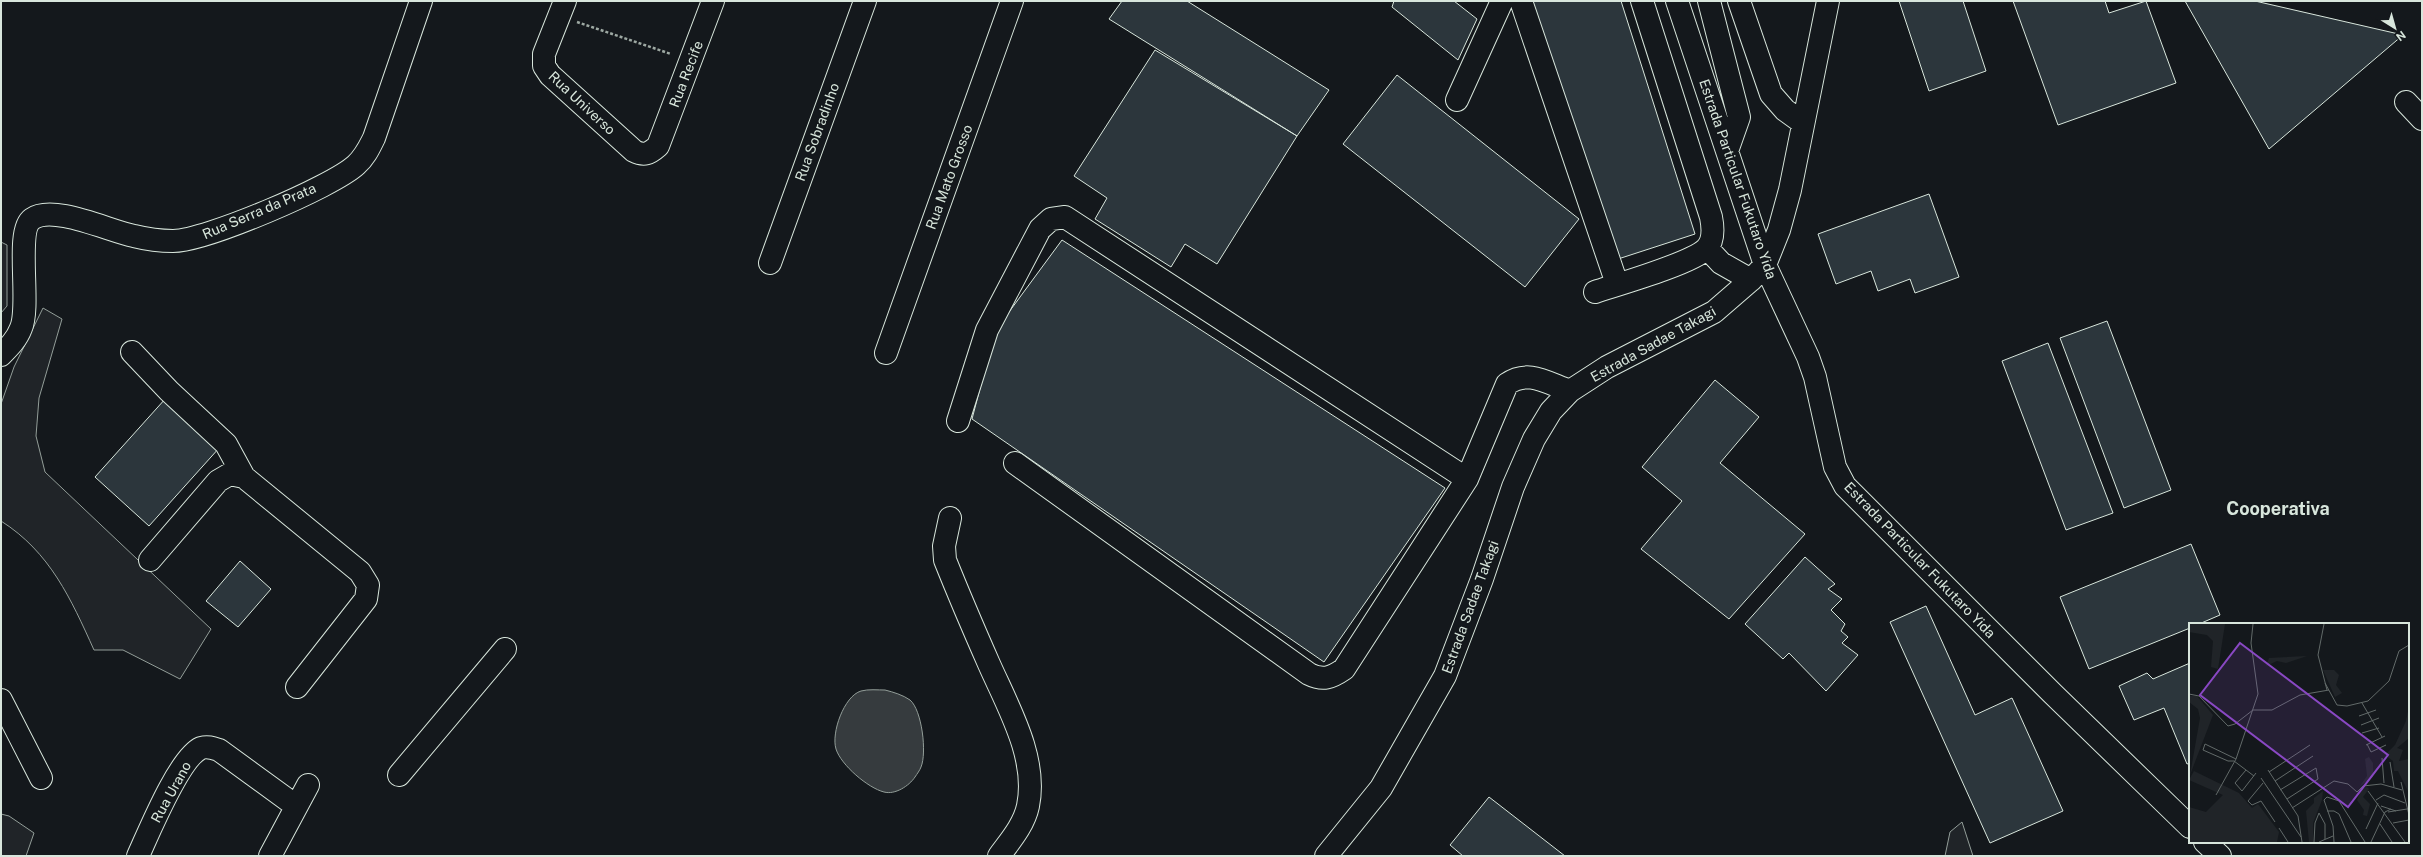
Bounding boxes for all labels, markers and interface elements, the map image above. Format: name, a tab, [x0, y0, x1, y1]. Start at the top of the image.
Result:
north arrow	[2375, 8, 2415, 48]
text: N	[2394, 29, 2408, 43]
street label: Rua Recife	[666, 38, 706, 110]
street label: Rua Universo	[545, 68, 619, 138]
street label: Estrada Particular Fukutaro Yida	[1696, 77, 1780, 281]
street label: Rua Sobradinho	[792, 81, 842, 183]
street label: Rua Mato Grosso	[923, 122, 975, 232]
street label: Rua Serra da Prata	[200, 180, 318, 242]
street label: Estrada Sadae Takagi	[1588, 303, 1718, 385]
street label: Estrada Particular Fukutaro Yida	[1841, 479, 1999, 641]
district label: Cooperativa	[2226, 498, 2330, 519]
street label: Estrada Sadae Takagi	[1438, 538, 1502, 676]
inset map	[2189, 623, 2409, 843]
street label: Rua Urano	[148, 759, 194, 825]

